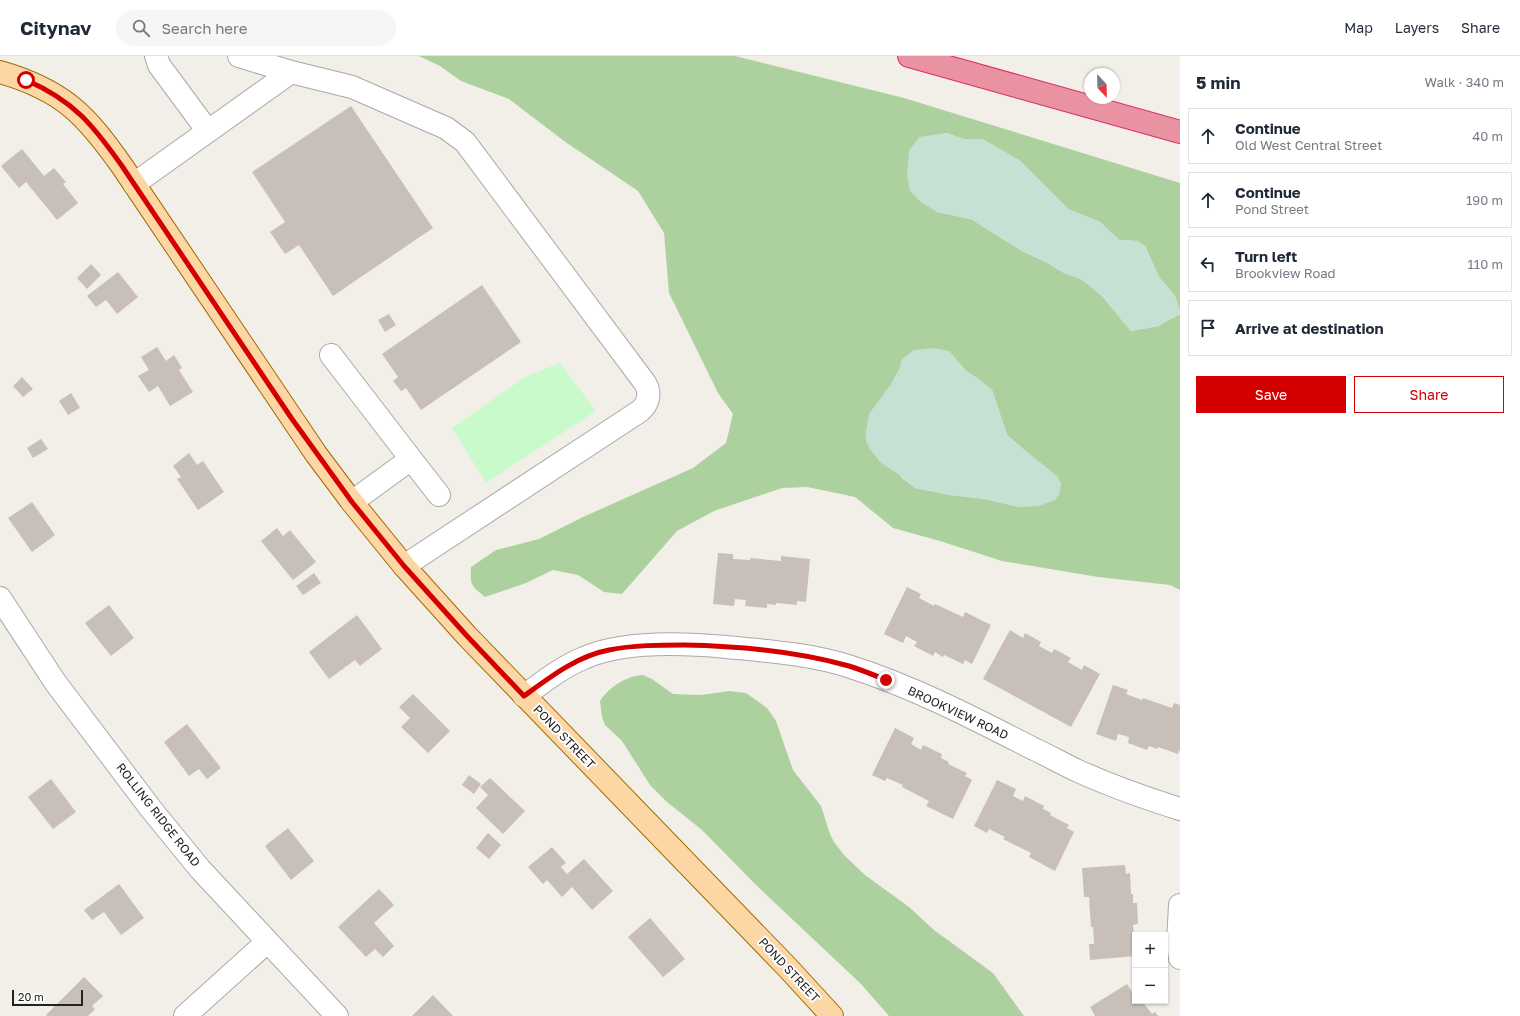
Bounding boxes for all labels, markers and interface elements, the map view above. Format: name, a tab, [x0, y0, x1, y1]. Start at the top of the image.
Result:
search box	[116, 10, 396, 46]
text: Citynav	[20, 16, 92, 39]
icon: search	[130, 17, 152, 39]
text: Search here	[162, 19, 247, 37]
text: Map	[1344, 19, 1373, 36]
text: Layers	[1395, 19, 1439, 36]
text: Share	[1461, 19, 1500, 36]
north arrow	[1084, 68, 1120, 104]
route start	[17, 71, 35, 89]
text: 5 min	[1196, 72, 1240, 93]
text: Walk · 340 m	[1424, 74, 1504, 90]
text: Continue	[1235, 119, 1301, 137]
icon: ahead	[1197, 125, 1219, 147]
text: 40 m	[1472, 128, 1503, 144]
text: Old West Central Street	[1235, 137, 1382, 153]
text: Continue	[1235, 183, 1301, 201]
icon: ahead	[1197, 189, 1219, 211]
text: 190 m	[1466, 192, 1503, 208]
text: Pond Street	[1235, 201, 1309, 217]
text: Turn left	[1235, 247, 1297, 265]
icon: left	[1197, 253, 1219, 275]
text: 110 m	[1468, 256, 1503, 272]
text: Brookview Road	[1235, 265, 1336, 281]
icon: arrive	[1197, 317, 1219, 339]
text: Arrive at destination	[1235, 319, 1384, 337]
button: Save	[1196, 376, 1346, 413]
button: Share	[1354, 376, 1504, 413]
route end	[877, 671, 895, 689]
street label: BROOKVIEW ROAD	[906, 683, 1011, 742]
street label: POND STREET	[530, 702, 599, 772]
street label: ROLLING RIDGE ROAD	[113, 760, 204, 870]
map controls	[1132, 932, 1168, 1004]
button: +	[1132, 932, 1168, 968]
street label: POND STREET	[756, 934, 823, 1005]
button: −	[1132, 968, 1168, 1004]
scale bar	[12, 988, 83, 1007]
text: 20 m	[18, 990, 44, 1003]

